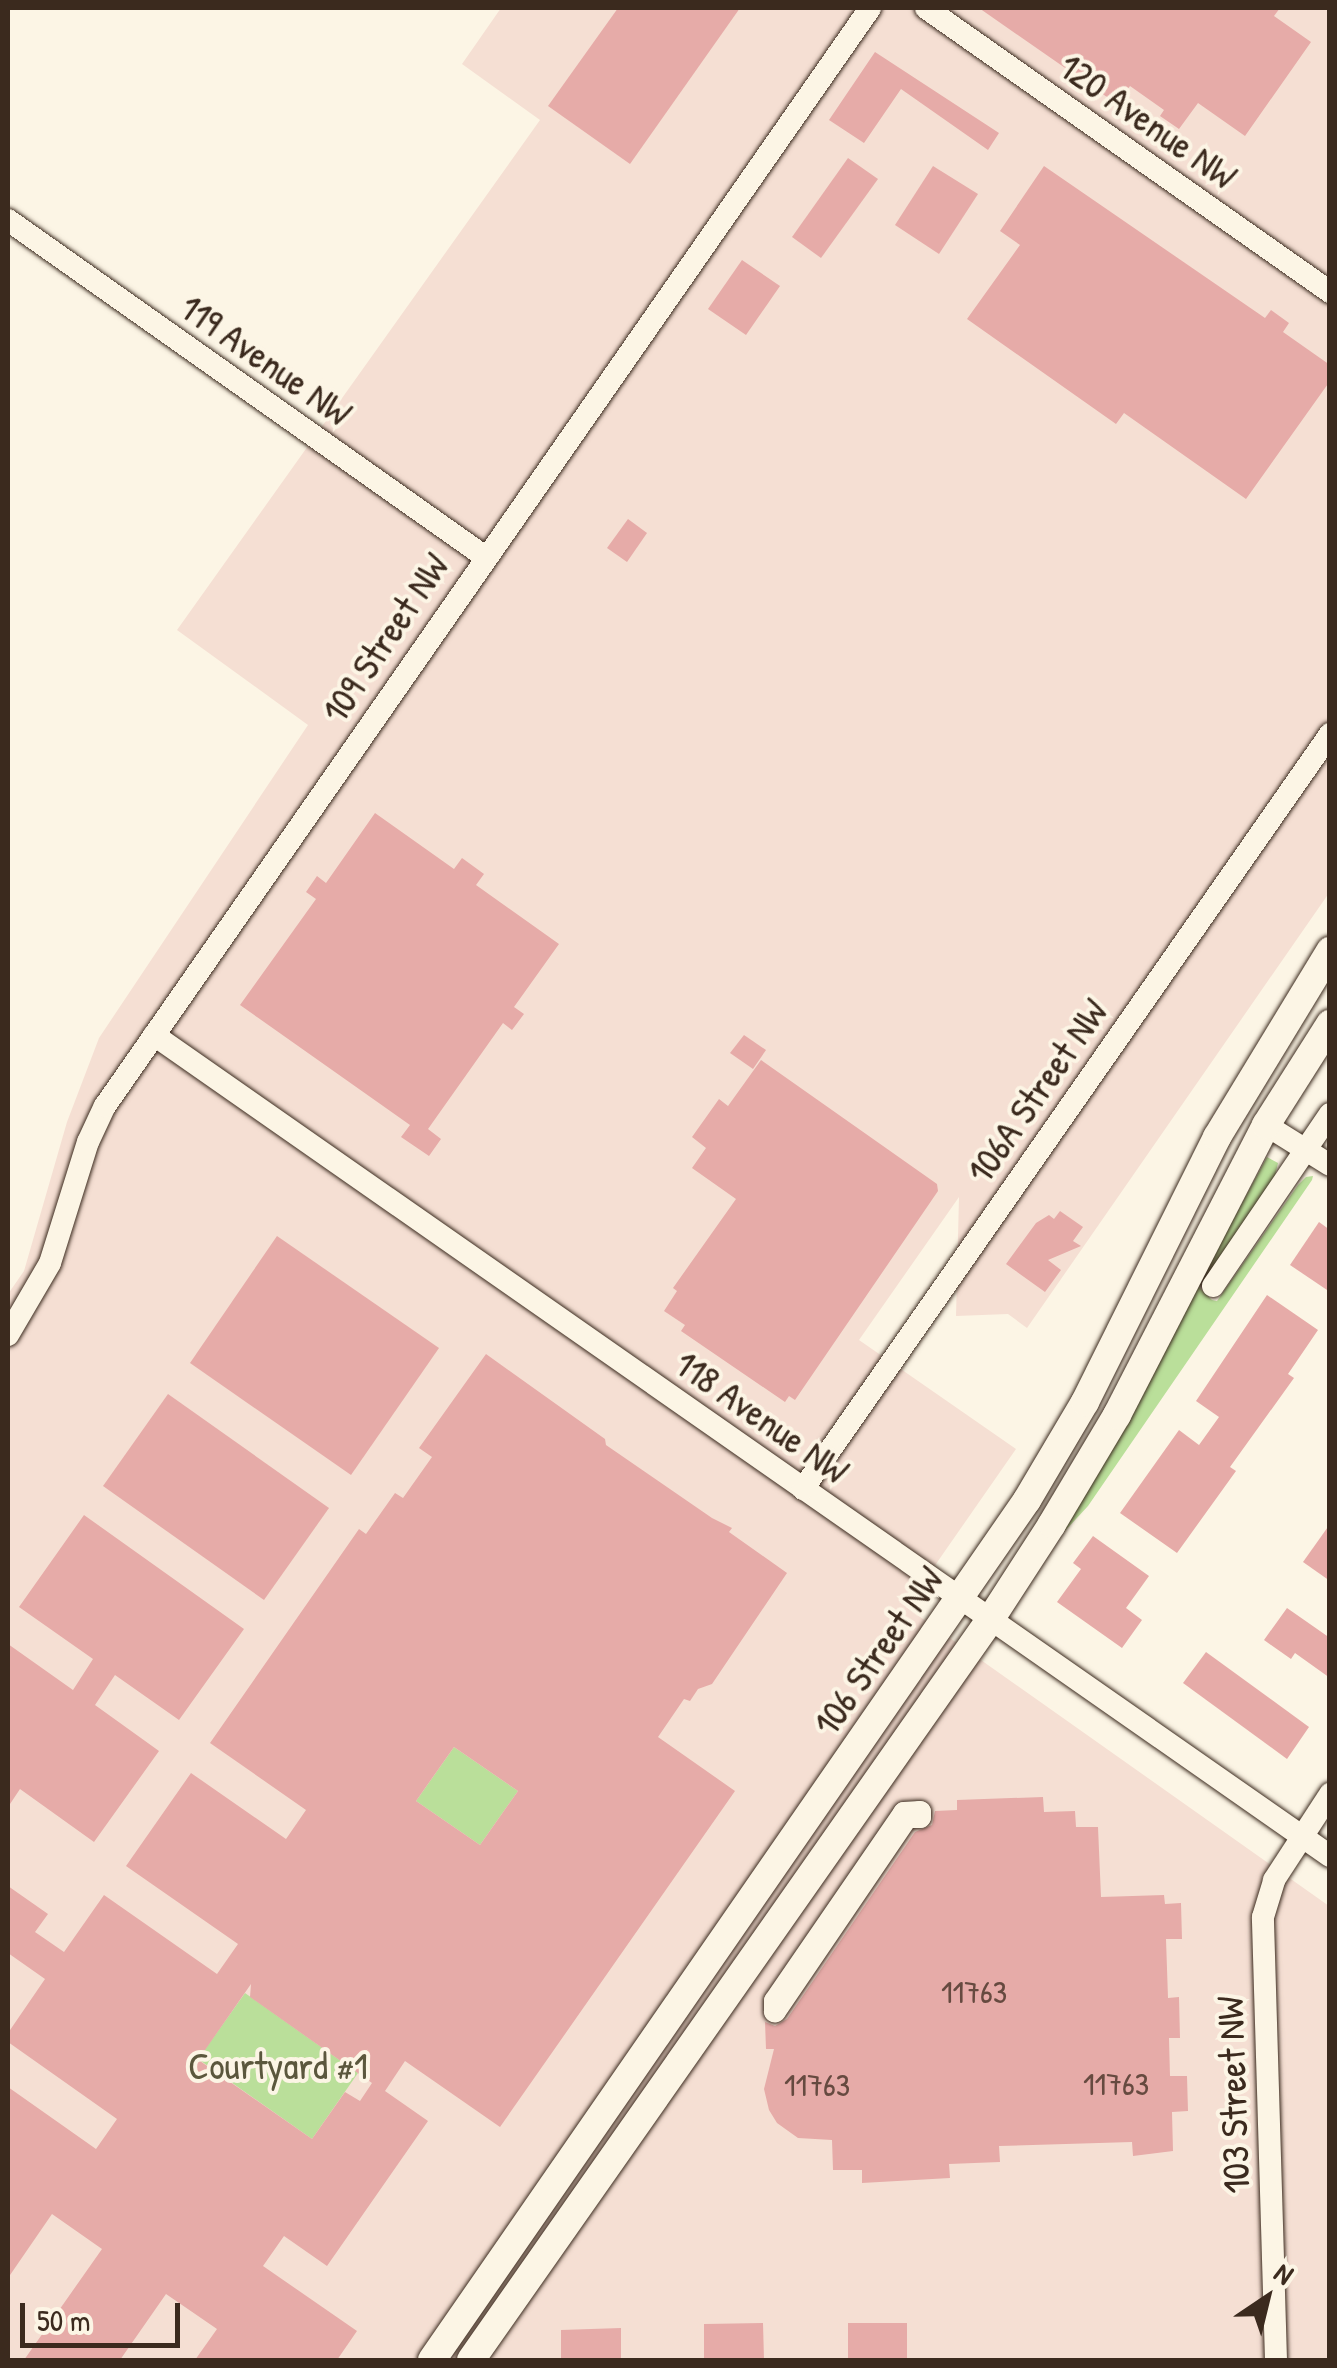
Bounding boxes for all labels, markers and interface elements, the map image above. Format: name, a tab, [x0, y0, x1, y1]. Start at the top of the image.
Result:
street label: 120 Avenue NW	[1051, 43, 1245, 199]
street label: 119 Avenue NW	[171, 284, 361, 436]
street label: 109 Street NW	[312, 545, 458, 731]
street label: 106A Street NW	[957, 990, 1117, 1192]
street label: 118 Avenue NW	[666, 1341, 858, 1493]
street label: 106 Street NW	[803, 1558, 953, 1744]
house number: 11763	[941, 1973, 1007, 2011]
street label: 103 Street NW	[1207, 1996, 1259, 2194]
park label: Courtyard #1	[188, 2043, 368, 2089]
house number: 11763	[1083, 2065, 1149, 2103]
house number: 11763	[784, 2066, 850, 2104]
north arrow	[1217, 2248, 1317, 2348]
text: N	[1267, 2254, 1301, 2293]
scale bar	[25, 2283, 185, 2345]
text: 50 m	[37, 2300, 90, 2340]

